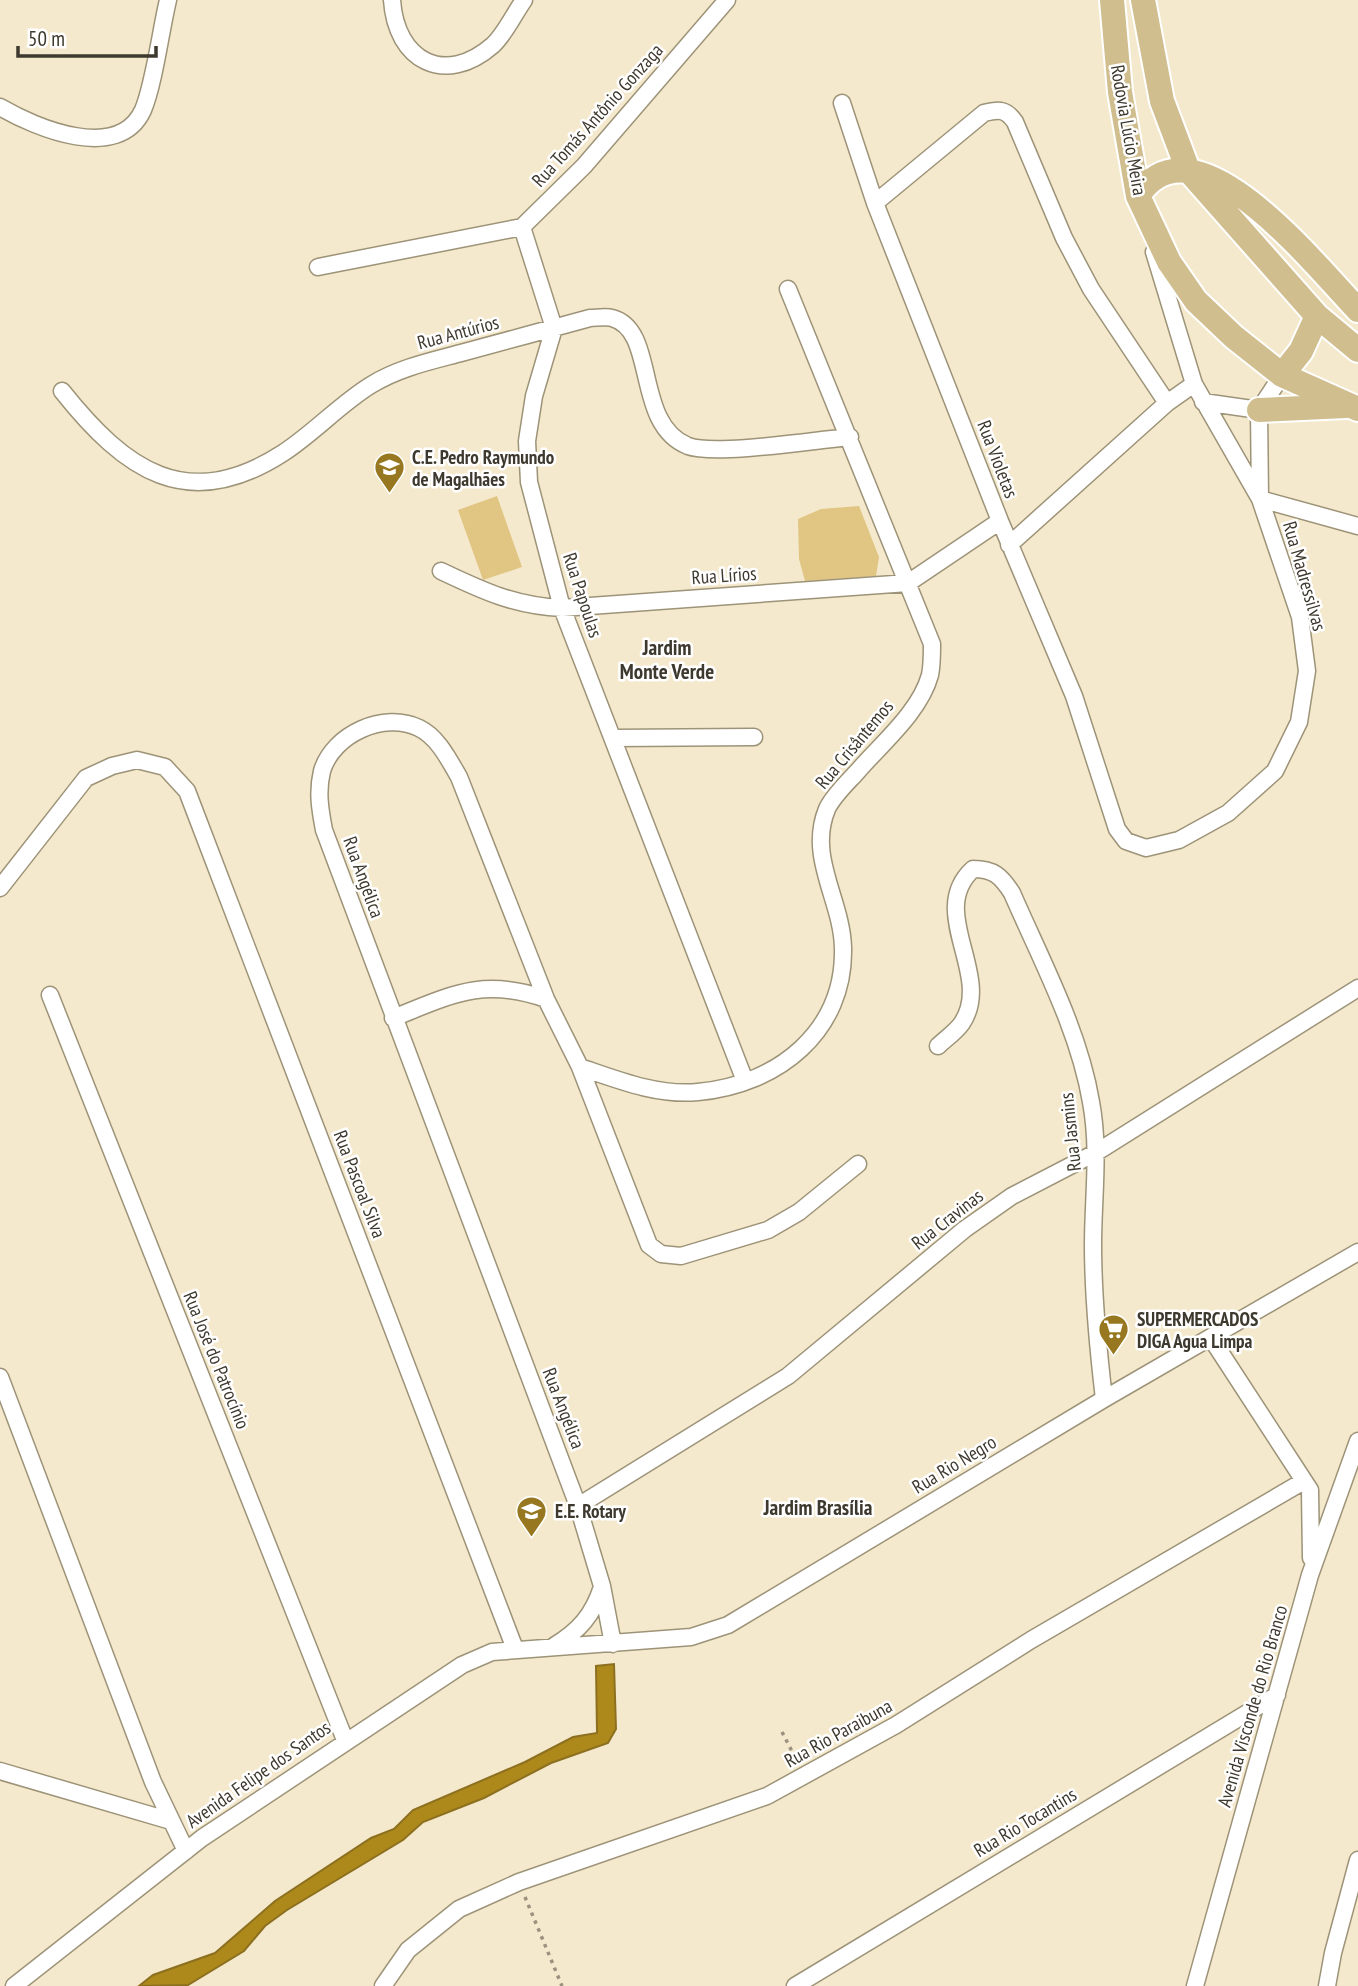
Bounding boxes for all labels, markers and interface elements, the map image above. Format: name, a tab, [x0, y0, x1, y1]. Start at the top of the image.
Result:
scale bar	[18, 14, 156, 58]
text: 50 m	[28, 25, 65, 52]
street label: Rua Tomás Antônio Gonzaga	[526, 38, 668, 192]
street label: Rodovia Lúcio Meira	[1106, 63, 1152, 197]
street label: Rua Antúrios	[415, 310, 501, 354]
street label: Rua Violetas	[972, 417, 1024, 501]
place label: C.E. Pedro Raymundo de Magalhães	[412, 445, 554, 491]
school or university icon: C.E. Pedro Raymundo de Magalhães	[372, 451, 406, 495]
street label: Rua Madressilvas	[1278, 518, 1332, 634]
street label: Rua Papoulas	[558, 550, 608, 640]
street label: Rua Lírios	[691, 561, 757, 589]
district label: Jardim Monte Verde	[620, 634, 714, 685]
street label: Rua Crisântemos	[810, 695, 898, 793]
street label: Rua Angélica	[338, 833, 390, 921]
street label: Rua Jasmins	[1054, 1092, 1086, 1172]
street label: Rua Pascoal Silva	[328, 1127, 392, 1241]
street label: Rua Cravinas	[906, 1184, 988, 1254]
street label: Rua José do Patrocínio	[178, 1288, 256, 1432]
place label: SUPERMERCADOS DIGA Agua Limpa	[1137, 1307, 1258, 1353]
supermarket icon: SUPERMERCADOS DIGA Agua Limpa	[1097, 1313, 1131, 1357]
street label: Rua Angélica	[538, 1364, 590, 1452]
street label: Rua Rio Negro	[908, 1430, 1000, 1498]
school or university icon: E.E. Rotary	[515, 1494, 549, 1538]
district label: Jardim Brasília	[763, 1494, 873, 1521]
place label: E.E. Rotary	[555, 1499, 626, 1523]
street label: Avenida Visconde do Rio Branco	[1212, 1602, 1292, 1810]
street label: Rua Rio Paraibuna	[780, 1694, 896, 1772]
street label: Avenida Felipe dos Santos	[181, 1715, 335, 1833]
street label: Rua Rio Tocantins	[969, 1782, 1081, 1862]

